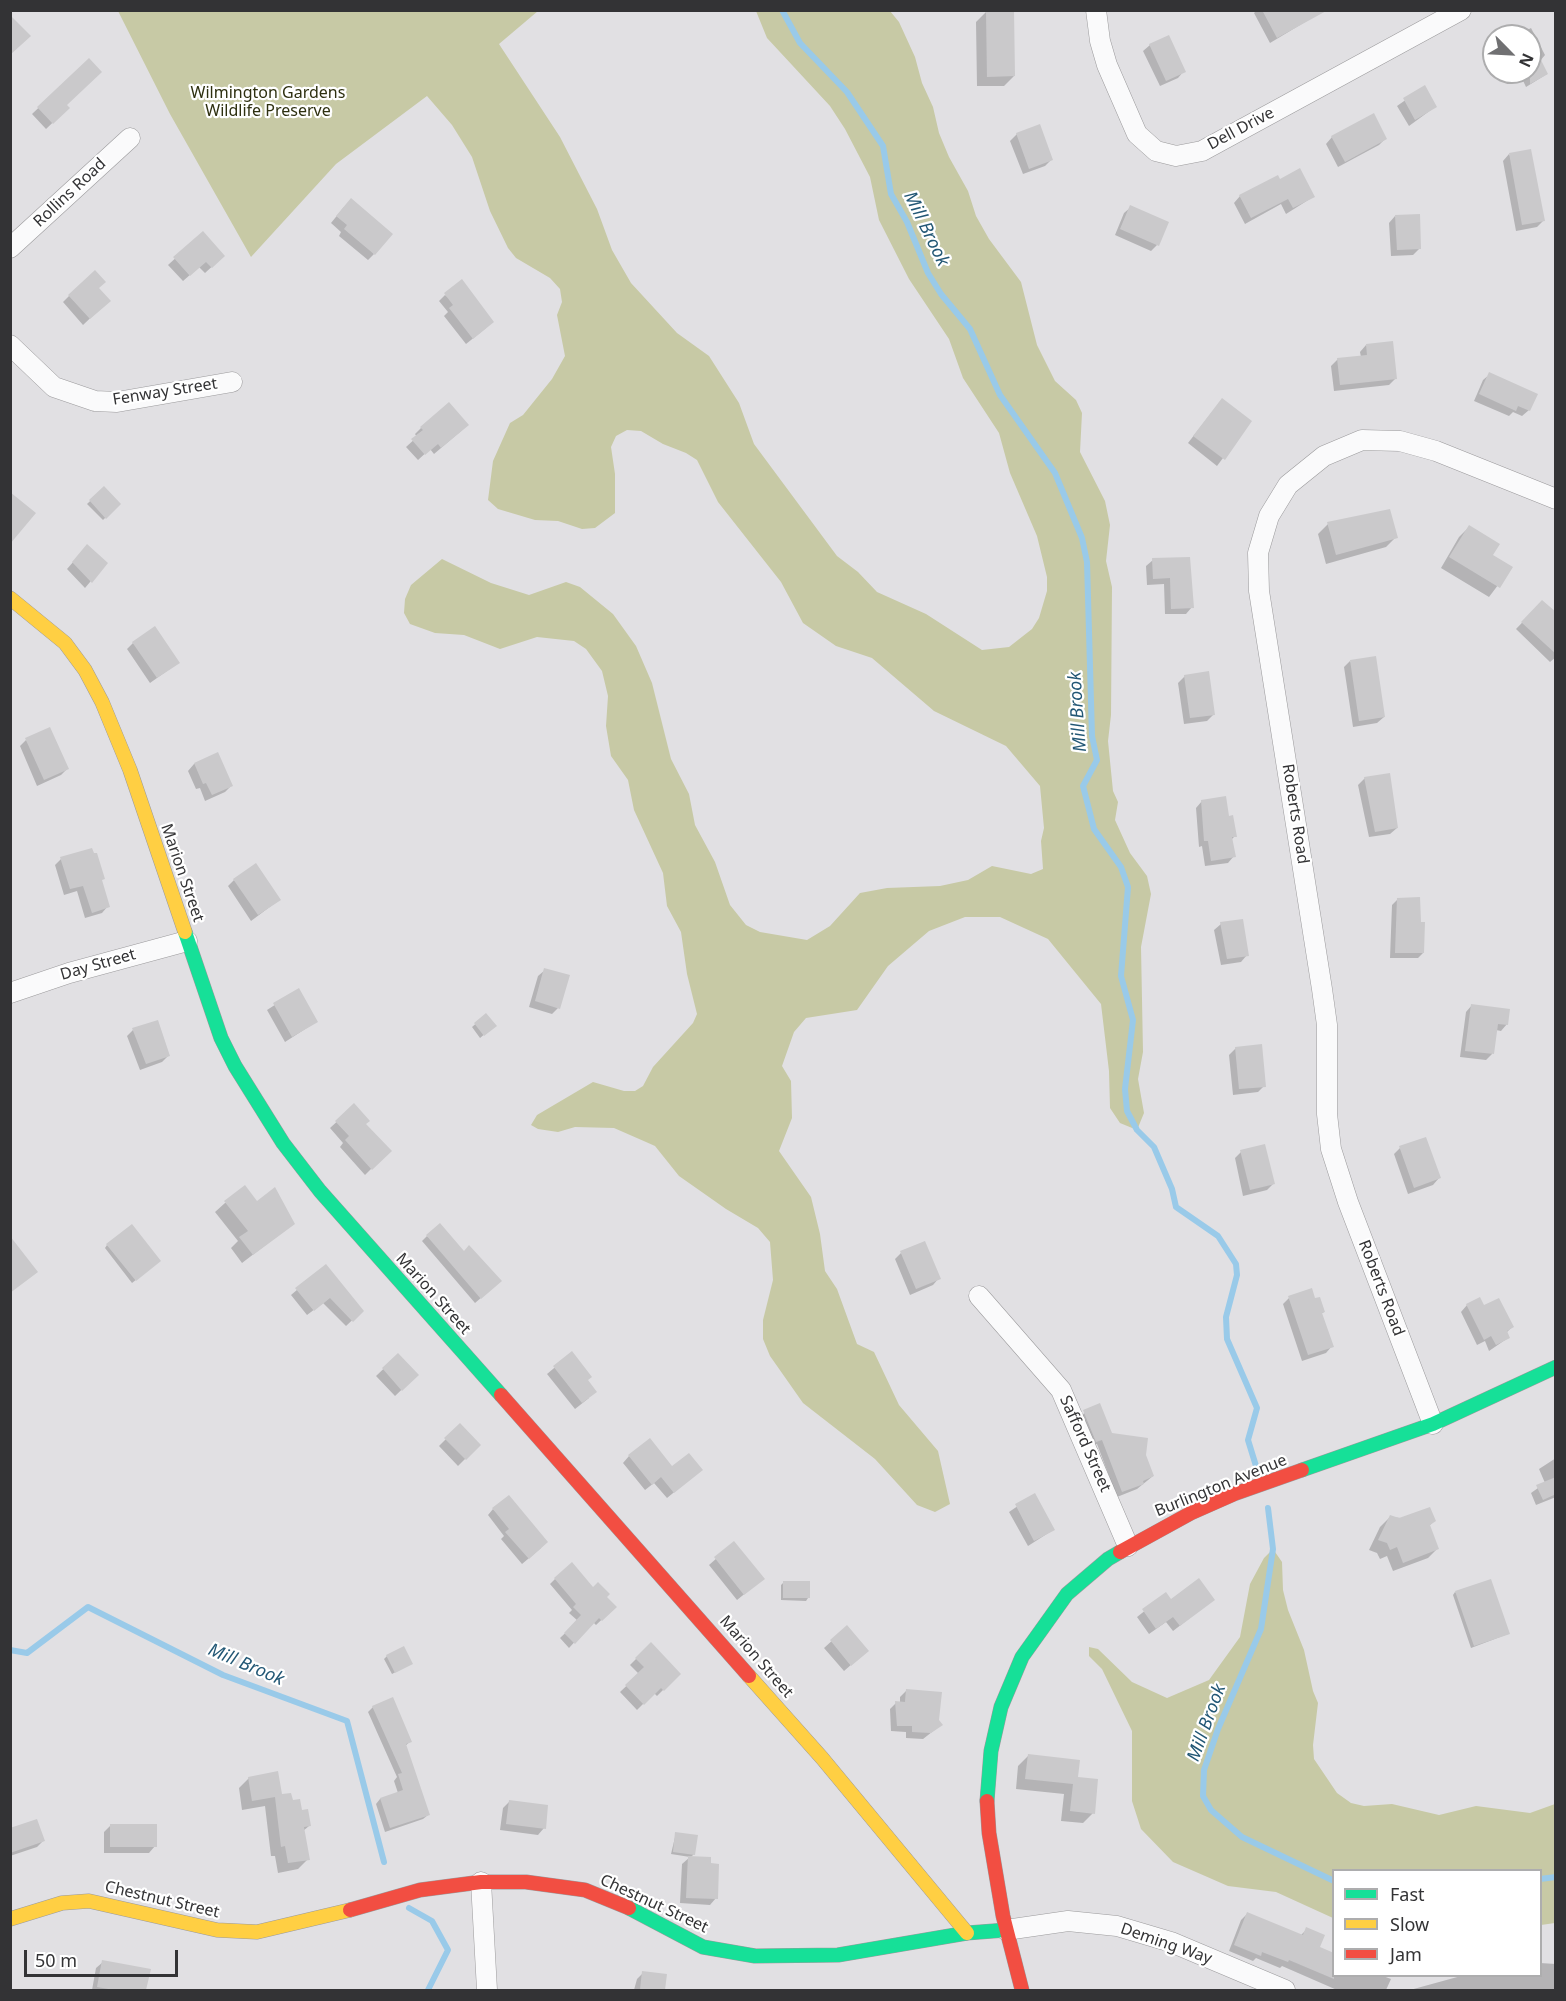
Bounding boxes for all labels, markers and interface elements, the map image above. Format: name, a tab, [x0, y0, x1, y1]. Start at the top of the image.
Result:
north arrow	[1482, 24, 1542, 84]
text: N	[1514, 50, 1539, 71]
park label: Wilmington Gardens Wildlife Preserve	[191, 83, 345, 121]
street label: Dell Drive	[1204, 103, 1278, 155]
street label: Rollins Road	[30, 155, 110, 231]
water label: Mill Brook	[899, 188, 953, 270]
street label: Fenway Street	[111, 374, 219, 410]
water label: Mill Brook	[1064, 671, 1092, 753]
street label: Roberts Road	[1278, 763, 1312, 865]
street label: Marion Street	[156, 821, 208, 925]
street label: Day Street	[58, 945, 138, 985]
street label: Roberts Road	[1354, 1237, 1408, 1339]
street label: Marion Street	[392, 1249, 474, 1339]
street label: Safford Street	[1055, 1393, 1115, 1495]
street label: Burlington Avenue	[1152, 1451, 1290, 1521]
street label: Marion Street	[715, 1612, 797, 1702]
water label: Mill Brook	[205, 1639, 287, 1691]
water label: Mill Brook	[1183, 1681, 1231, 1765]
legend	[1332, 1869, 1542, 1977]
street label: Chestnut Street	[597, 1871, 711, 1937]
street label: Chestnut Street	[103, 1878, 221, 1922]
text: Fast	[1390, 1882, 1425, 1906]
text: Slow	[1390, 1912, 1429, 1936]
street label: Deming Way	[1118, 1919, 1214, 1969]
scale bar	[27, 1938, 182, 1976]
text: Jam	[1390, 1942, 1422, 1966]
text: 50 m	[35, 1948, 77, 1972]

